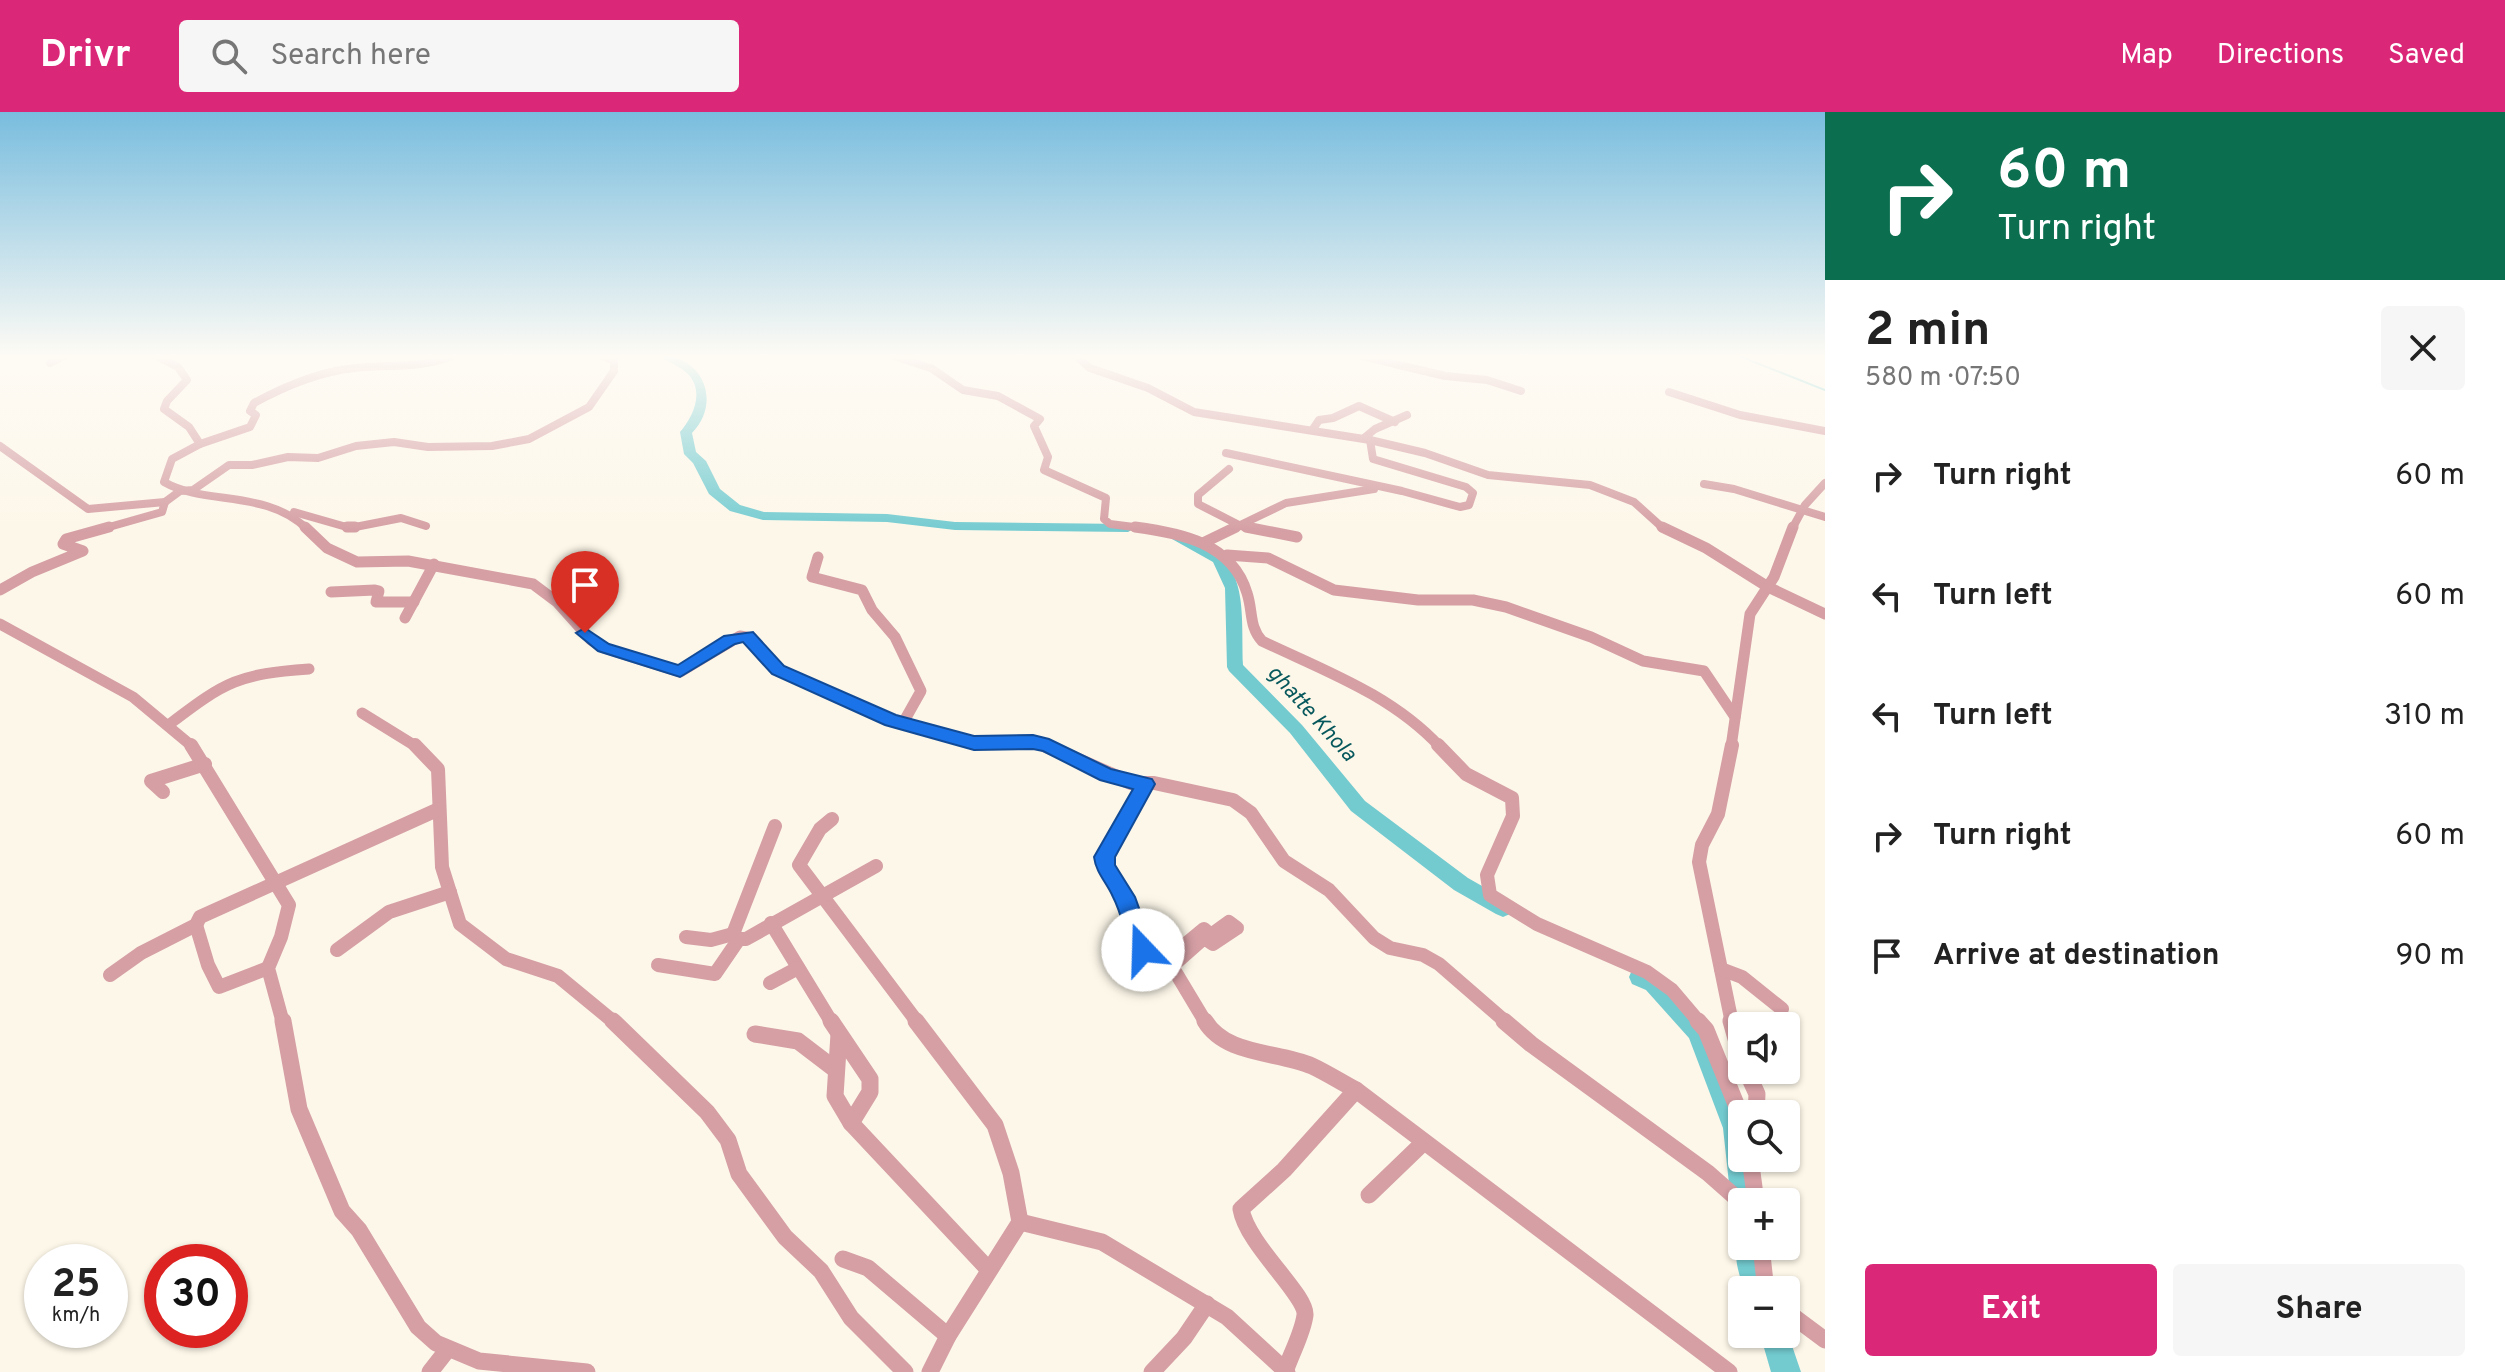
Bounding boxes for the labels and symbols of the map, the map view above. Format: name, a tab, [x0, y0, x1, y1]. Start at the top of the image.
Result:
pin	[551, 551, 619, 633]
water label: ghatte Khola	[1261, 660, 1362, 768]
position arrow	[1101, 908, 1185, 992]
speed limit sign: 30	[144, 1244, 248, 1348]

